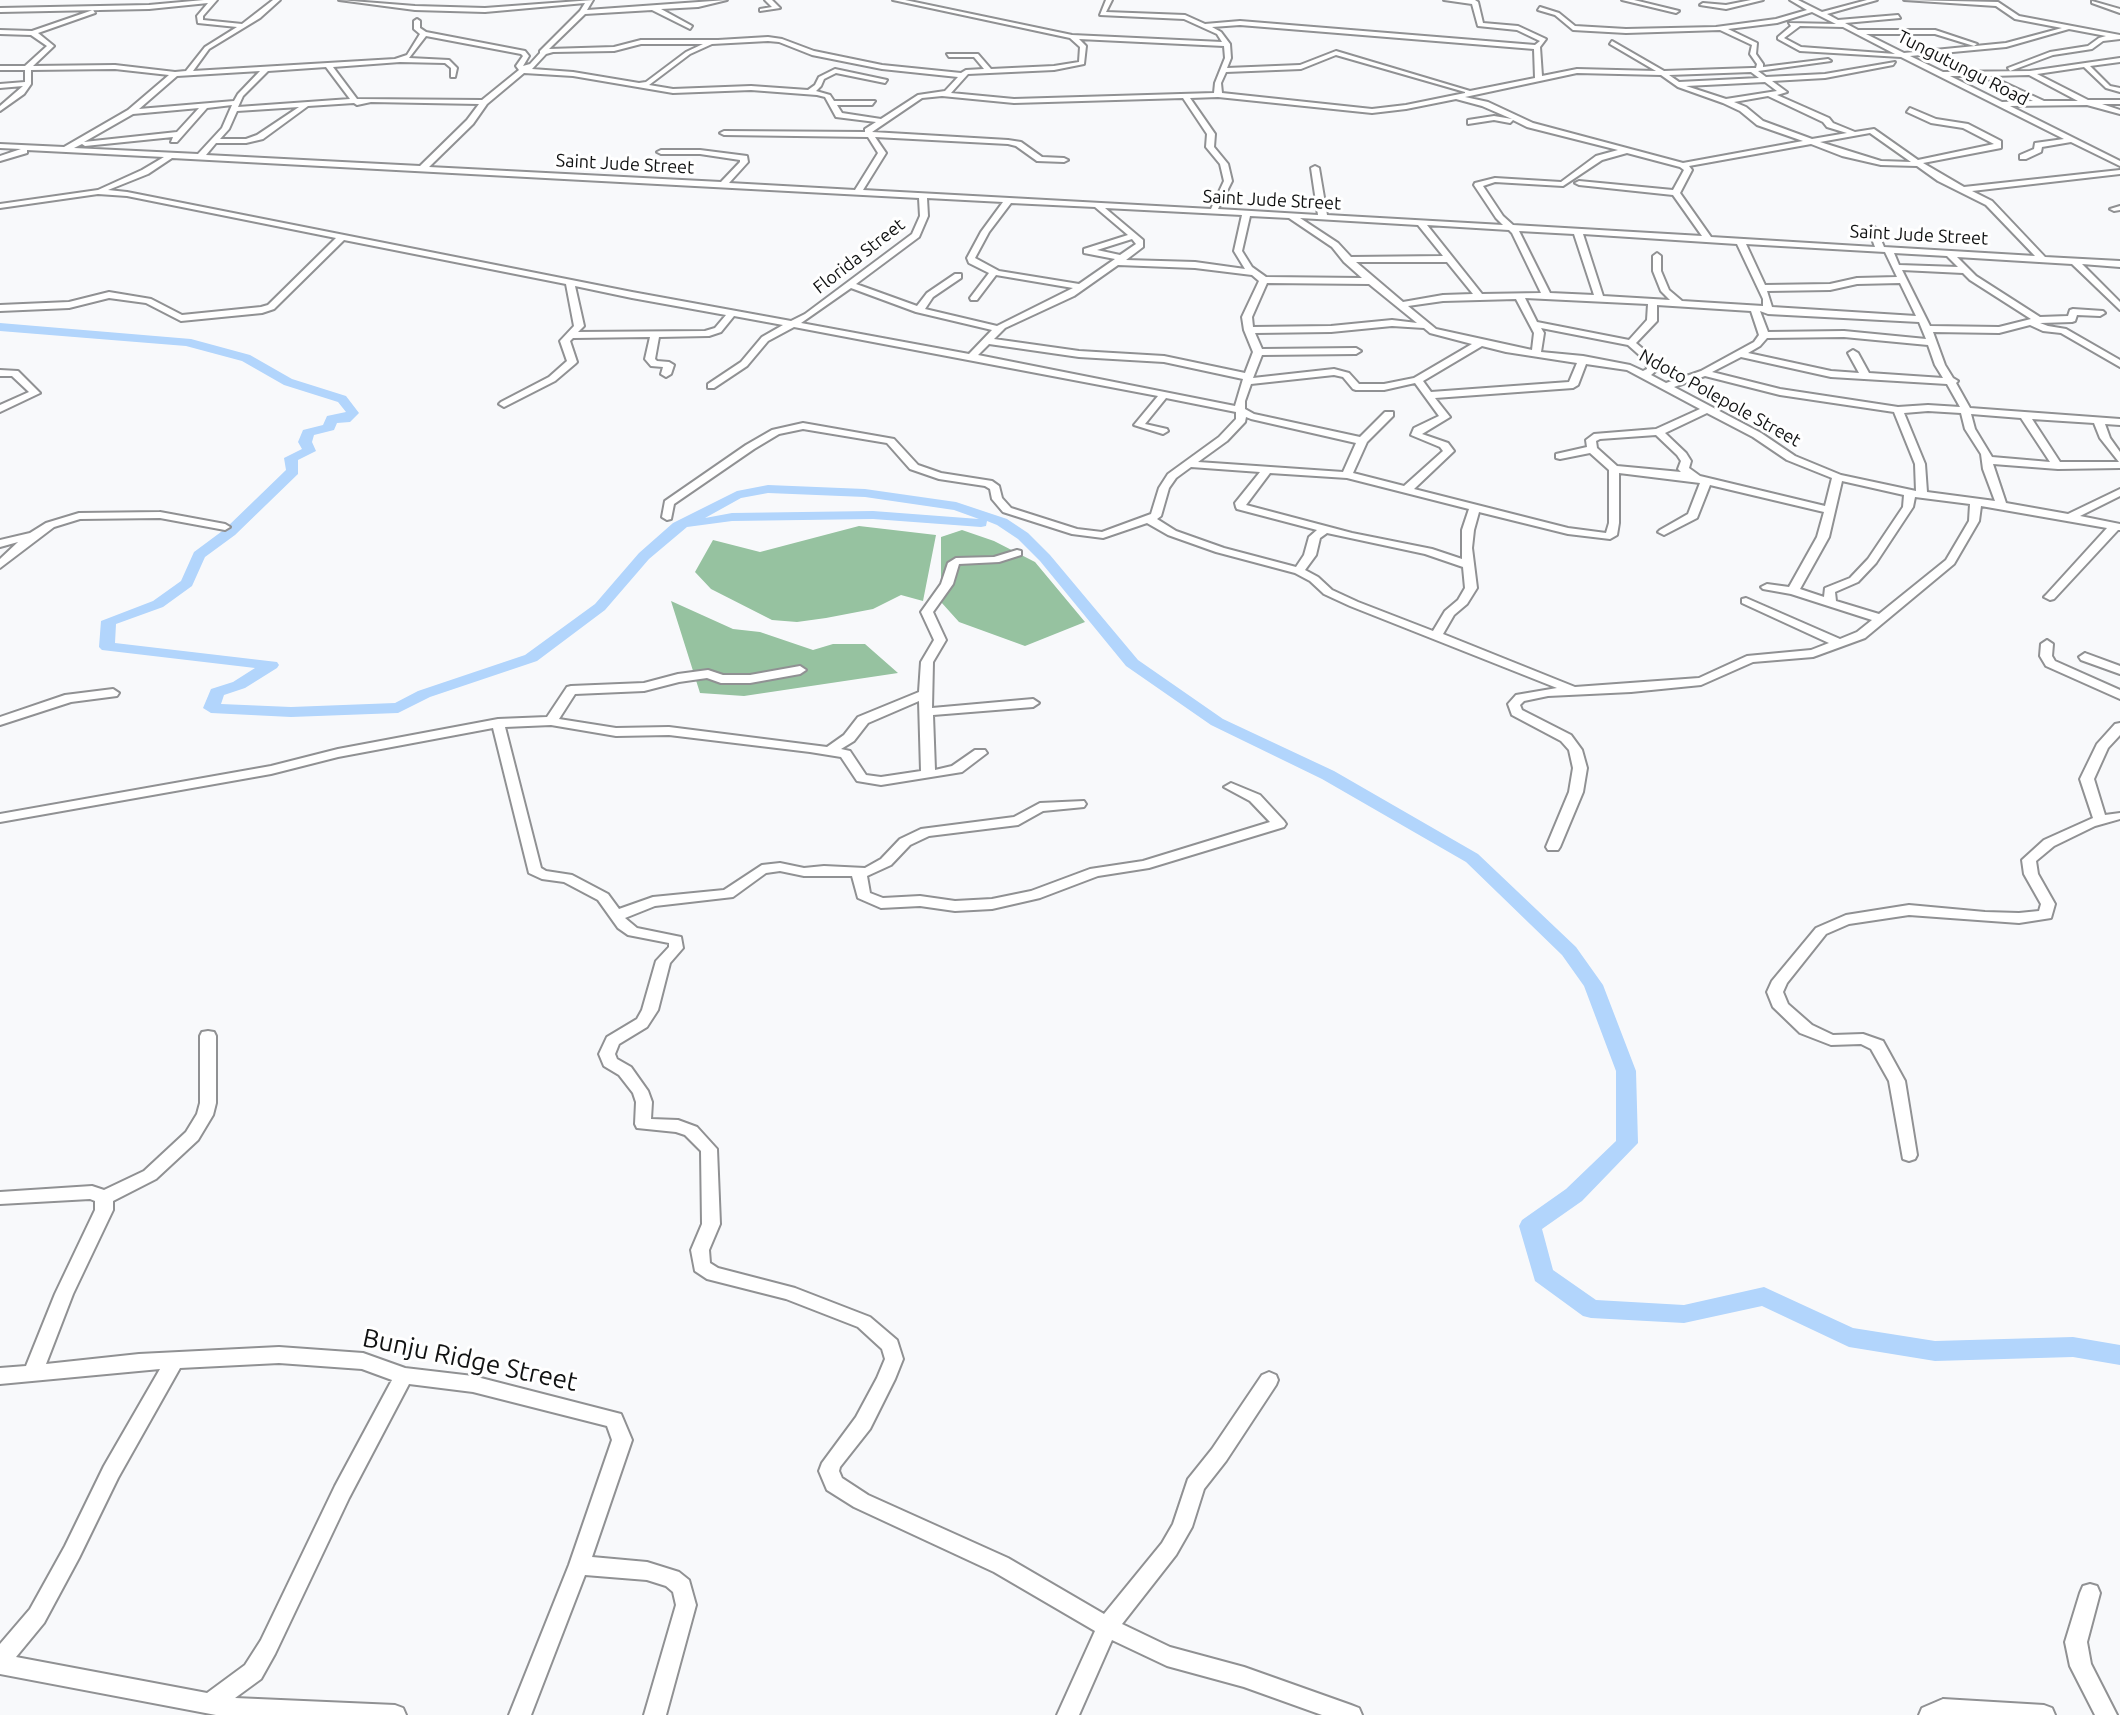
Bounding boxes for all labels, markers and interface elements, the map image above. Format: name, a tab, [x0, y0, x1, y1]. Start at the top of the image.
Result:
street label: Tungutungu Road	[1894, 26, 2032, 110]
street label: Saint Jude Street	[555, 150, 695, 178]
street label: Saint Jude Street	[1202, 186, 1342, 214]
street label: Florida Street	[809, 214, 909, 298]
street label: Saint Jude Street	[1849, 221, 1989, 249]
street label: Ndoto Polepole Street	[1635, 345, 1805, 451]
street label: Bunju Ridge Street	[360, 1322, 580, 1398]

